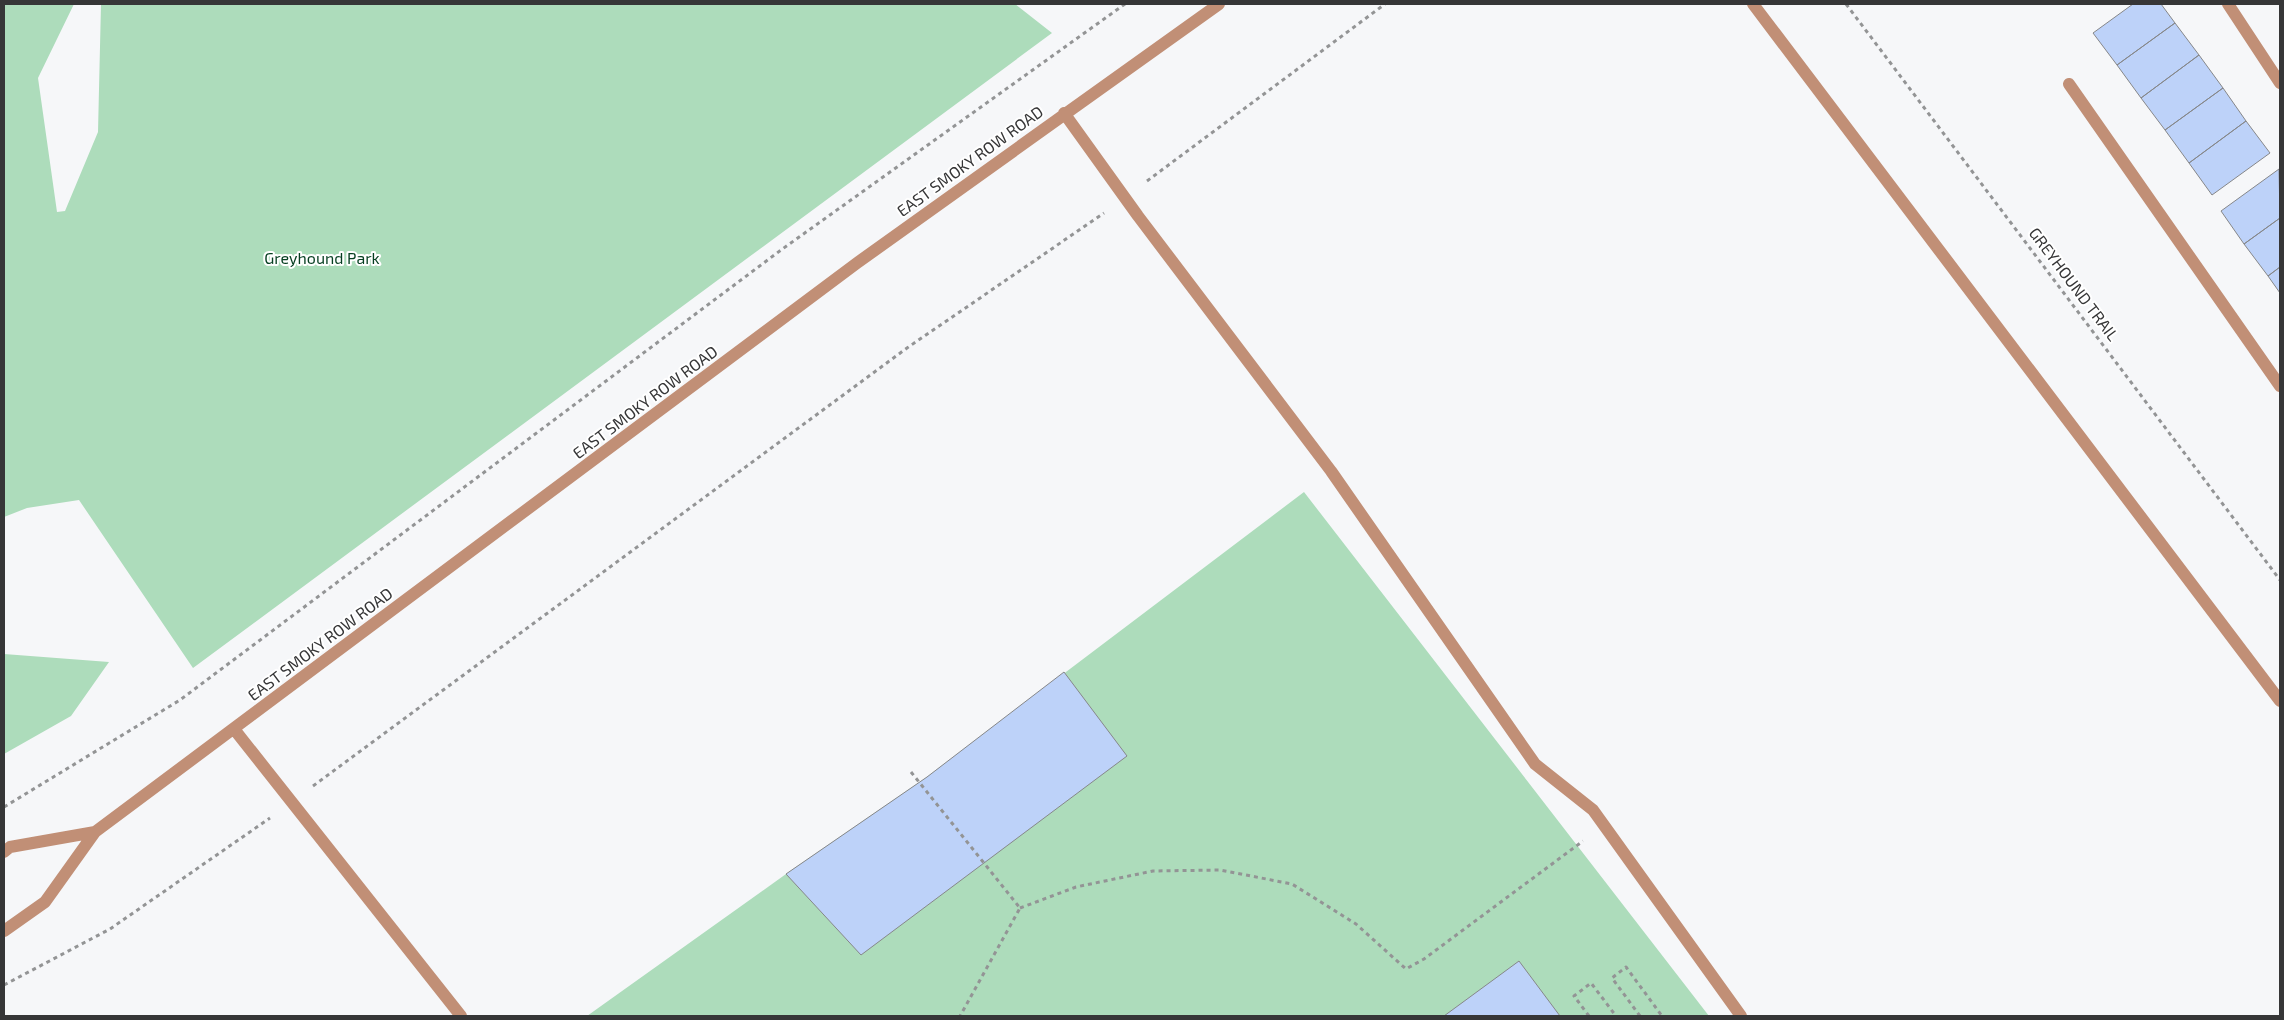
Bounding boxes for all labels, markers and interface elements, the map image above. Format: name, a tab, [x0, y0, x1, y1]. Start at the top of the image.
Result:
street label: EAST SMOKY ROW ROAD	[893, 101, 1046, 220]
street label: GREYHOUND TRAIL	[2026, 223, 2123, 344]
park label: Greyhound Park	[264, 248, 380, 267]
street label: EAST SMOKY ROW ROAD	[569, 341, 721, 462]
street label: EAST SMOKY ROW ROAD	[244, 583, 396, 704]

